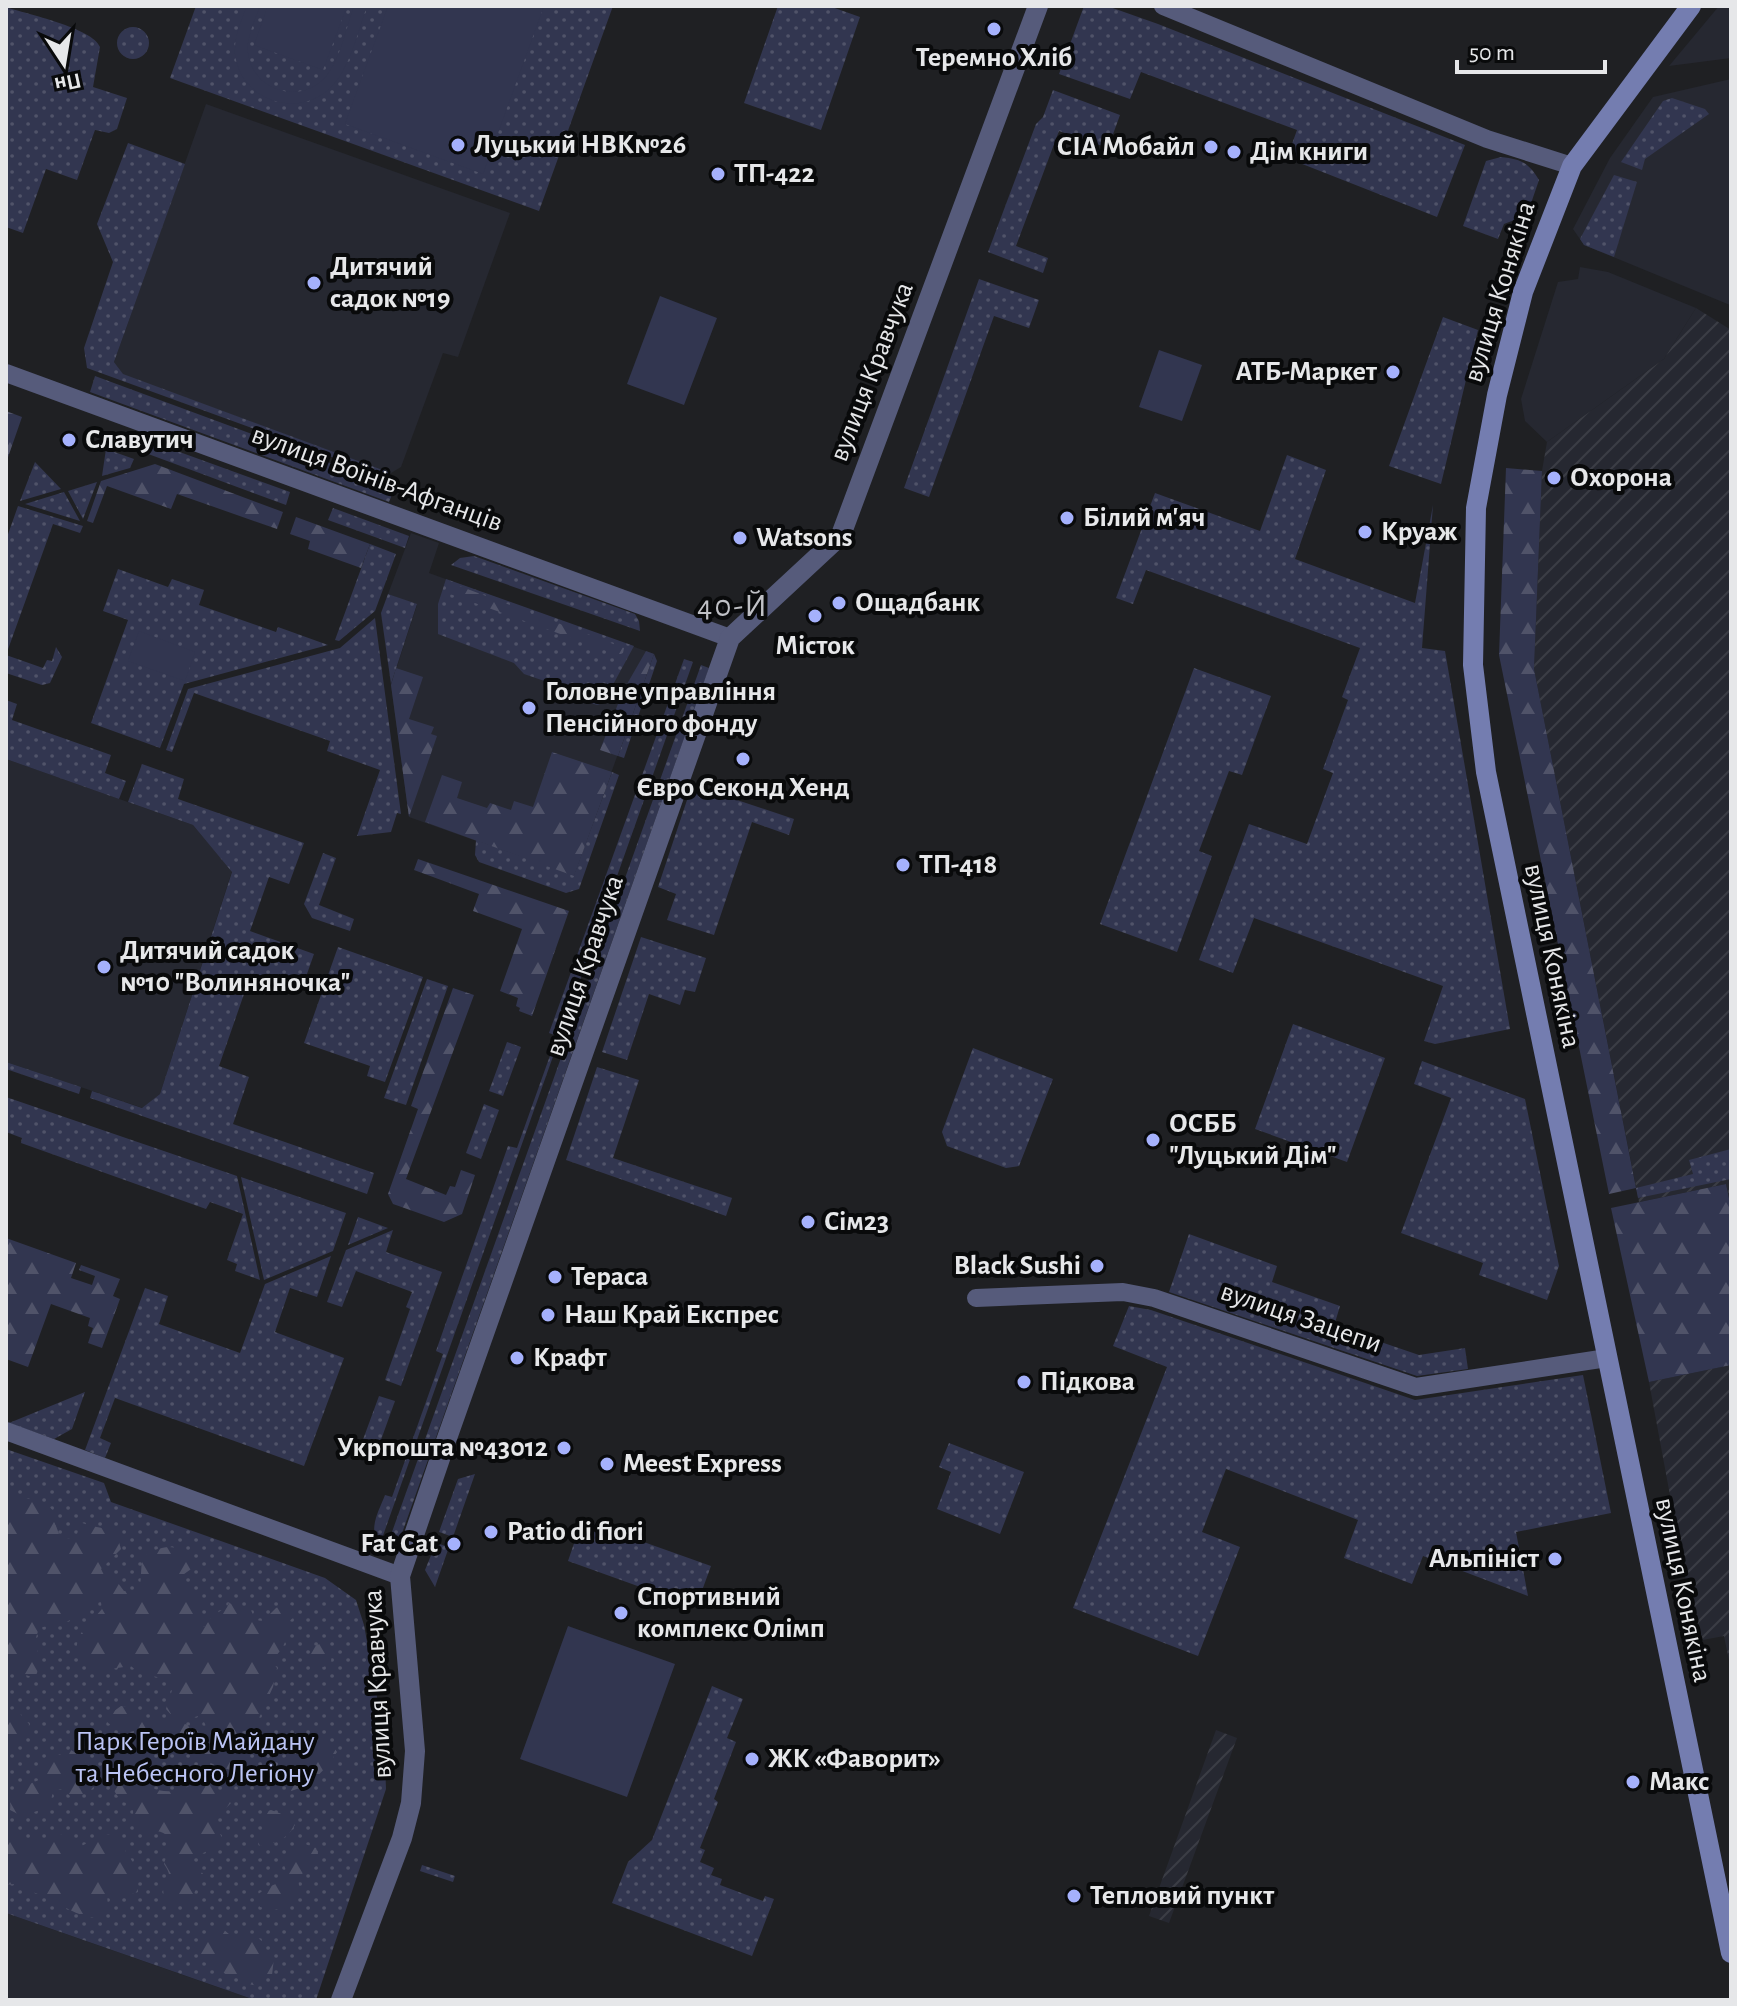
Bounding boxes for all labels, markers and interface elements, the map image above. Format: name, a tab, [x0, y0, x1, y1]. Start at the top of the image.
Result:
marker: Теремно Хліб	[985, 20, 1003, 38]
north arrow	[24, 24, 104, 104]
scale bar	[1457, 24, 1605, 74]
text: 50 m	[1469, 41, 1515, 65]
place label: Теремно Хліб	[916, 44, 1072, 72]
text: Пн	[53, 69, 83, 96]
place label: Луцький НВК№26	[474, 131, 686, 159]
place label: СІА Мобайл	[1057, 133, 1195, 161]
marker: Луцький НВК№26	[449, 136, 467, 154]
marker: СІА Мобайл	[1202, 138, 1220, 156]
place label: Дім книги	[1250, 138, 1368, 166]
marker: Дім книги	[1225, 143, 1243, 161]
place label: ТП-422	[734, 160, 815, 188]
marker: ТП-422	[709, 165, 727, 183]
street label: вулиця Конякіна	[1459, 198, 1541, 386]
place label: Дитячий садок №19	[330, 253, 450, 313]
marker: Дитячий садок №19	[305, 274, 323, 292]
street label: вулиця Кравчука	[825, 278, 919, 465]
place label: АТБ-Маркет	[1235, 358, 1378, 386]
marker: АТБ-Маркет	[1384, 363, 1402, 381]
street label: вулиця Воїнів-Афганців	[248, 421, 506, 537]
place label: Славутич	[85, 426, 194, 454]
marker: Славутич	[60, 431, 78, 449]
place label: Охорона	[1570, 464, 1672, 492]
marker: Охорона	[1545, 469, 1563, 487]
place label: Білий м'яч	[1083, 504, 1206, 532]
marker: Білий м'яч	[1058, 509, 1076, 527]
place label: Круаж	[1381, 518, 1458, 546]
marker: Круаж	[1356, 523, 1374, 541]
place label: Watsons	[756, 524, 853, 552]
marker: Watsons	[731, 529, 749, 547]
place label: Ощадбанк	[855, 589, 980, 617]
district label: 40-Й	[697, 590, 769, 622]
marker: Ощадбанк	[830, 594, 848, 612]
marker: Місток	[806, 607, 824, 625]
place label: Місток	[775, 632, 855, 660]
place label: Головне управління Пенсійного фонду	[545, 678, 776, 738]
marker: Головне управління Пенсійного фонду	[520, 699, 538, 717]
marker: Євро Секонд Хенд	[734, 750, 752, 768]
place label: Євро Секонд Хенд	[636, 774, 850, 802]
place label: ТП-418	[919, 851, 997, 879]
marker: ТП-418	[894, 856, 912, 874]
street label: вулиця Конякіна	[1519, 861, 1585, 1051]
street label: вулиця Кравчука	[541, 872, 629, 1060]
place label: Дитячий садок №10 "Волиняночка"	[120, 937, 350, 997]
marker: Дитячий садок №10 "Волиняночка"	[95, 958, 113, 976]
place label: ОСББ "Луцький Дім"	[1169, 1110, 1337, 1170]
marker: ОСББ "Луцький Дім"	[1144, 1131, 1162, 1149]
place label: Сім23	[824, 1208, 889, 1236]
marker: Сім23	[799, 1213, 817, 1231]
place label: Black Sushi	[954, 1252, 1081, 1280]
marker: Black Sushi	[1088, 1257, 1106, 1275]
place label: Тераса	[571, 1263, 648, 1291]
marker: Тераса	[546, 1268, 564, 1286]
street label: вулиця Зацепи	[1217, 1277, 1385, 1359]
place label: Наш Край Експрес	[564, 1301, 779, 1329]
marker: Наш Край Експрес	[539, 1306, 557, 1324]
place label: Крафт	[533, 1344, 608, 1372]
marker: Крафт	[508, 1349, 526, 1367]
place label: Підкова	[1040, 1368, 1135, 1396]
marker: Підкова	[1015, 1373, 1033, 1391]
place label: Укрпошта №43012	[337, 1434, 548, 1462]
marker: Укрпошта №43012	[555, 1439, 573, 1457]
place label: Meest Express	[623, 1450, 782, 1478]
marker: Meest Express	[598, 1455, 616, 1473]
street label: вулиця Конякіна	[1650, 1495, 1716, 1685]
place label: Patio di fiori	[507, 1518, 644, 1546]
marker: Patio di fiori	[482, 1523, 500, 1541]
place label: Fat Саt	[361, 1530, 439, 1558]
marker: Fat Саt	[445, 1535, 463, 1553]
place label: Альпініст	[1429, 1545, 1540, 1573]
marker: Альпініст	[1546, 1550, 1564, 1568]
place label: Спортивний комплекс Олімп	[637, 1583, 825, 1643]
street label: вулиця Кравчука	[359, 1588, 397, 1779]
marker: Спортивний комплекс Олімп	[612, 1604, 630, 1622]
park label: Парк Героїв Майдану та Небесного Легіону	[75, 1728, 315, 1788]
place label: ЖК «Фаворит»	[768, 1745, 941, 1773]
marker: ЖК «Фаворит»	[743, 1750, 761, 1768]
place label: Макс	[1649, 1768, 1709, 1796]
marker: Макс	[1624, 1773, 1642, 1791]
place label: Тепловий пункт	[1090, 1882, 1275, 1910]
marker: Тепловий пункт	[1065, 1887, 1083, 1905]

